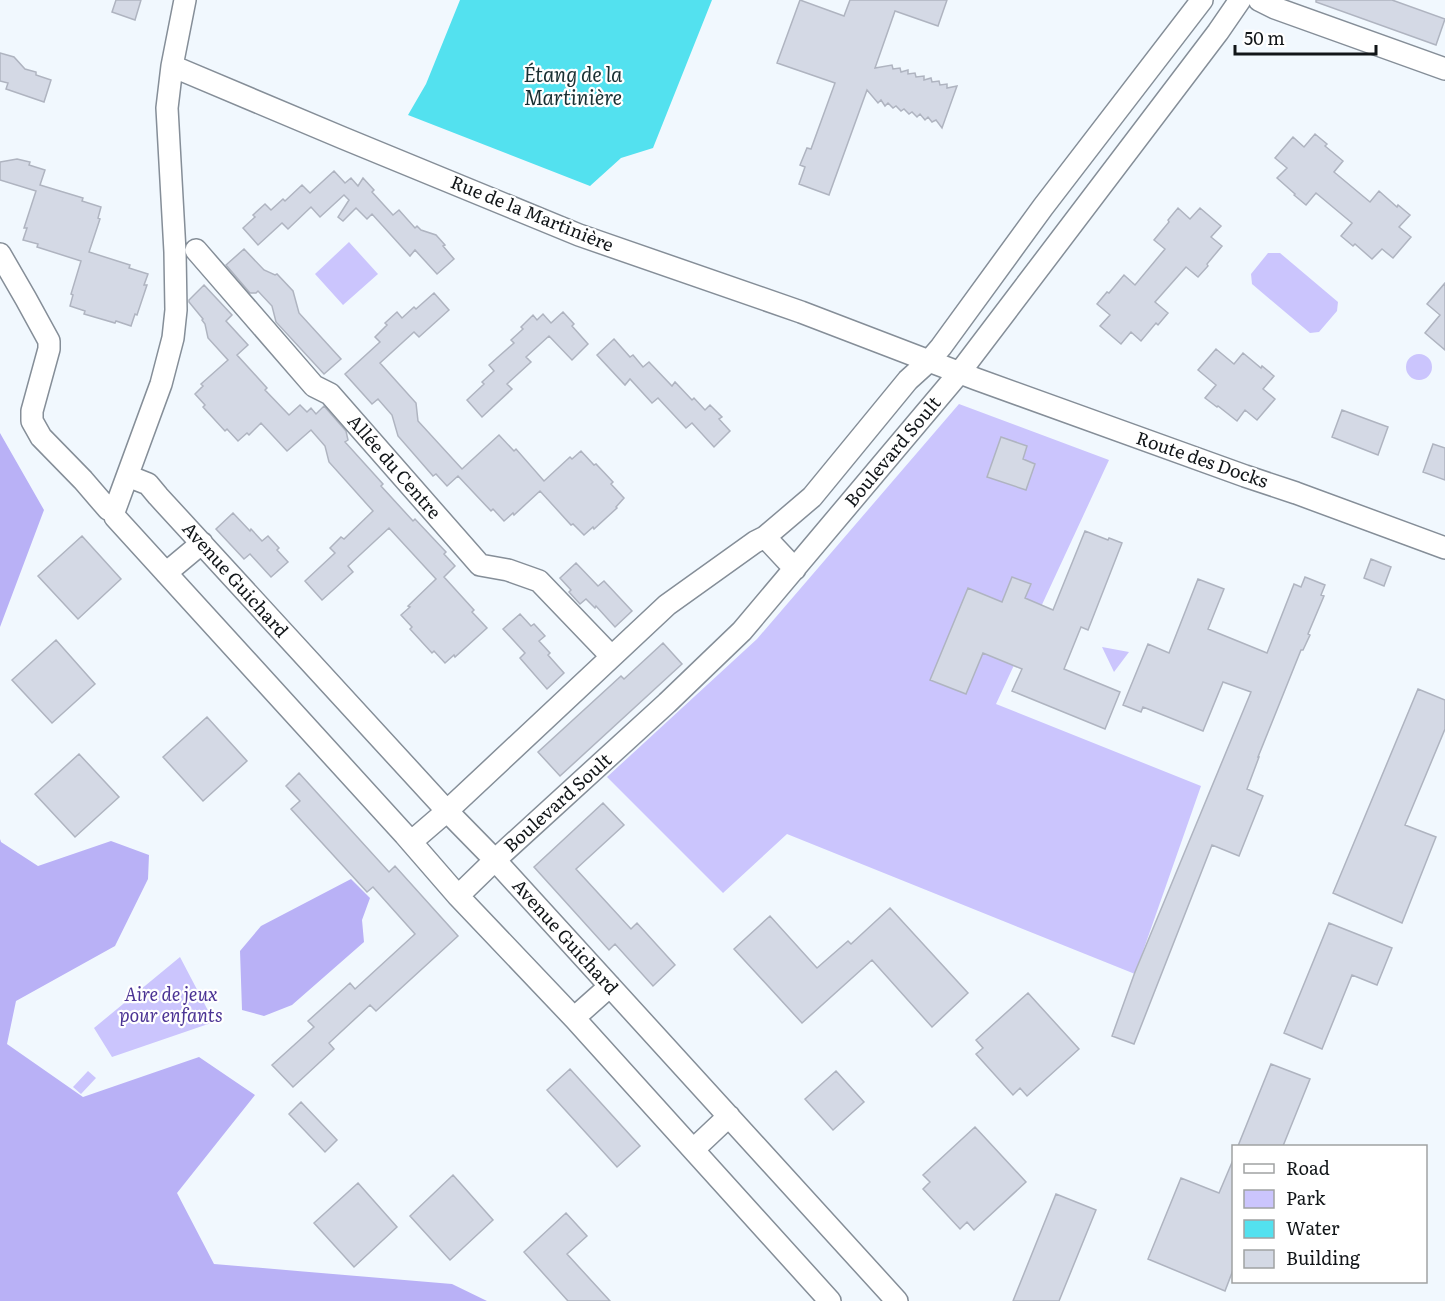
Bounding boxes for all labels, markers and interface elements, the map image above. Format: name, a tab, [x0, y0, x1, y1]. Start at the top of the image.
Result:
scale bar	[1235, 18, 1376, 56]
text: 50 m	[1244, 24, 1285, 51]
water label: Étang de la Martinière	[523, 58, 623, 111]
street label: Rue de la Martinière	[447, 168, 618, 258]
street label: Boulevard Soult	[837, 389, 947, 512]
street label: Allée du Centre	[342, 408, 448, 524]
street label: Route des Docks	[1133, 423, 1272, 494]
street label: Avenue Guichard	[177, 515, 295, 643]
street label: Boulevard Soult	[497, 745, 618, 858]
street label: Avenue Guichard	[507, 872, 625, 1000]
park label: Aire de jeux pour enfants	[119, 980, 223, 1028]
legend	[1232, 1145, 1427, 1283]
text: Road	[1286, 1154, 1330, 1181]
text: Park	[1286, 1184, 1327, 1211]
text: Water	[1286, 1214, 1340, 1241]
text: Building	[1286, 1244, 1361, 1271]

